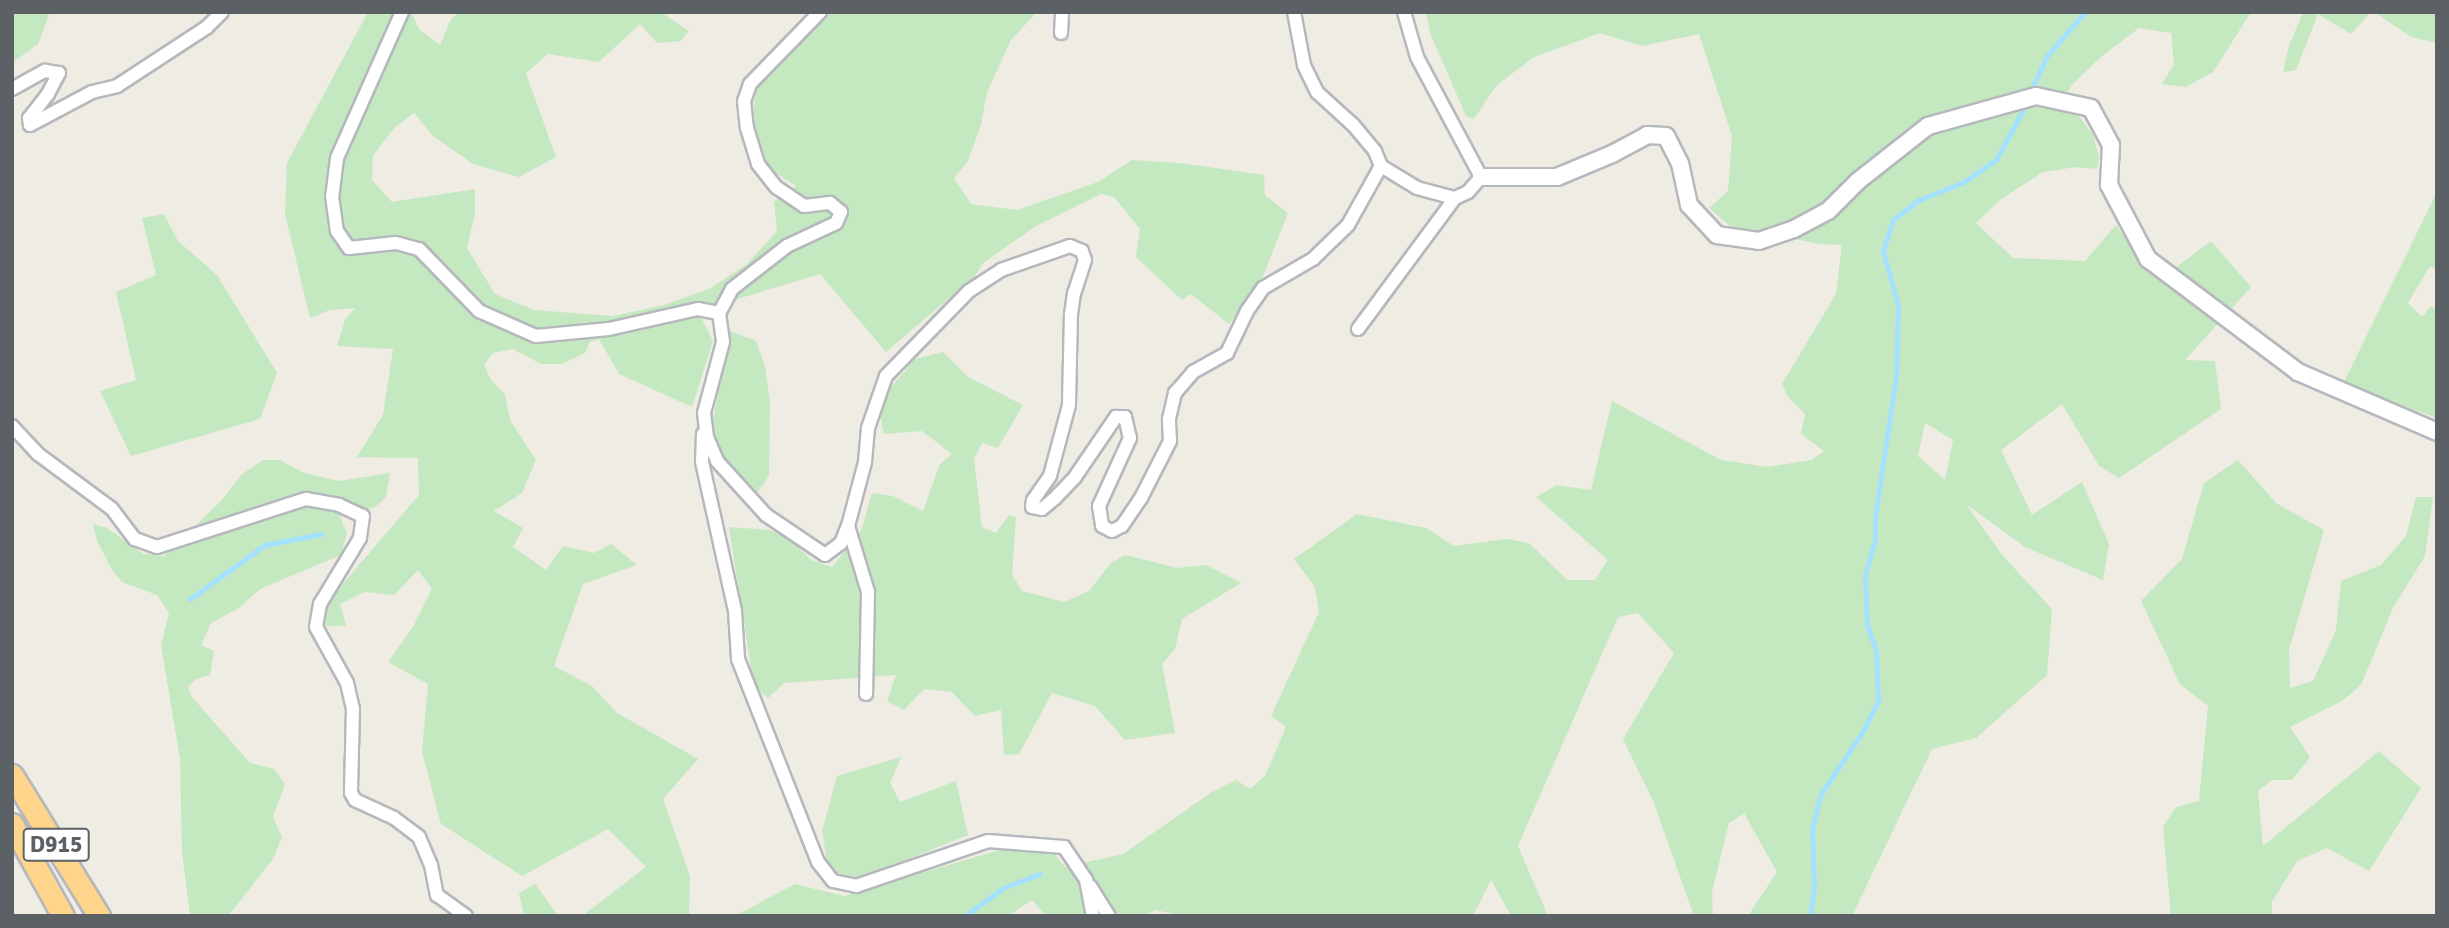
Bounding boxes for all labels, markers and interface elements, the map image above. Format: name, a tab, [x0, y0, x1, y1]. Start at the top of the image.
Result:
road number: D915	[21, 825, 91, 864]

